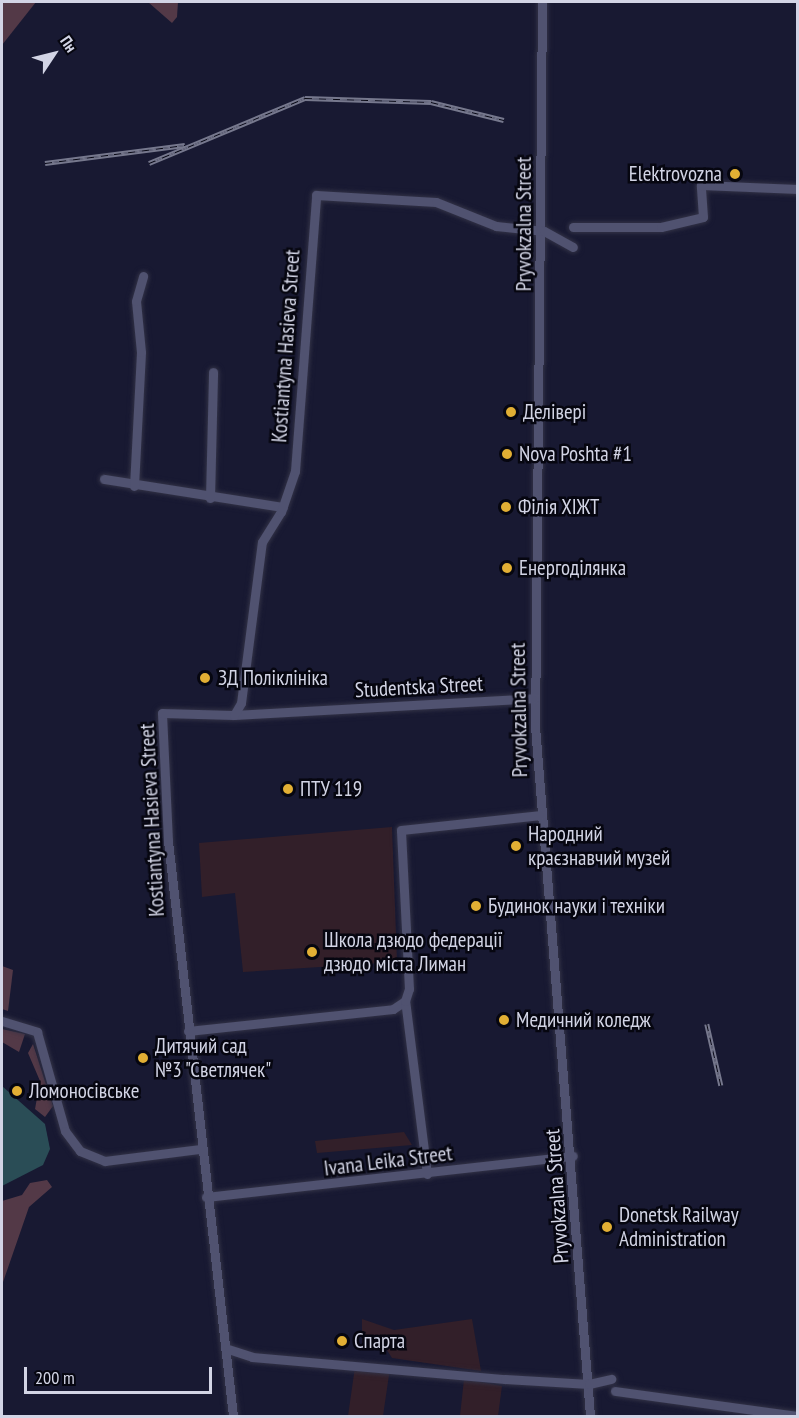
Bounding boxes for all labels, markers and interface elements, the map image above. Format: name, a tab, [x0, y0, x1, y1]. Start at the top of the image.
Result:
north arrow	[24, 24, 84, 84]
text: Пн	[56, 32, 81, 56]
street label: Pryvokzalna Street	[511, 157, 537, 291]
place label: Elektrovozna	[629, 161, 722, 187]
marker: Elektrovozna	[726, 165, 744, 183]
street label: Kostiantyna Hasieva Street	[267, 249, 305, 443]
place label: Делівері	[523, 399, 586, 425]
marker: Делівері	[504, 405, 518, 419]
place label: Nova Poshta #1	[519, 441, 632, 467]
marker: Nova Poshta #1	[500, 447, 514, 461]
place label: Філія ХІЖТ	[518, 494, 600, 520]
marker: Філія ХІЖТ	[499, 500, 513, 514]
place label: Енергоділянка	[519, 555, 626, 581]
marker: Енергоділянка	[500, 561, 514, 575]
street label: Pryvokzalna Street	[505, 643, 533, 777]
place label: ЗД Поліклініка	[218, 665, 328, 691]
marker: ЗД Поліклініка	[196, 669, 214, 687]
street label: Studentska Street	[354, 671, 484, 703]
street label: Kostiantyna Hasieva Street	[134, 723, 170, 917]
place label: ПТУ 119	[300, 776, 363, 802]
marker: ПТУ 119	[281, 782, 295, 796]
place label: Народний краєзнавчий музей	[528, 821, 670, 871]
marker: Народний краєзнавчий музей	[509, 839, 523, 853]
place label: Будинок науки і техніки	[488, 893, 665, 919]
marker: Будинок науки і техніки	[469, 899, 483, 913]
place label: Школа дзюдо федерації дзюдо міста Лиман	[324, 927, 503, 977]
marker: Школа дзюдо федерації дзюдо міста Лиман	[305, 945, 319, 959]
place label: Медичний коледж	[516, 1007, 651, 1033]
marker: Медичний коледж	[497, 1013, 511, 1027]
place label: Дитячий сад №3 "Светлячек"	[155, 1033, 272, 1083]
marker: Дитячий сад №3 "Светлячек"	[136, 1051, 150, 1065]
place label: Ломоносівське	[29, 1078, 139, 1104]
marker: Ломоносівське	[10, 1084, 24, 1098]
street label: Pryvokzalna Street	[540, 1128, 574, 1264]
street label: Ivana Leika Street	[322, 1141, 454, 1181]
place label: Donetsk Railway Administration	[619, 1202, 739, 1252]
marker: Donetsk Railway Administration	[600, 1220, 614, 1234]
place label: Спарта	[354, 1328, 405, 1354]
marker: Спарта	[335, 1334, 349, 1348]
scale bar	[27, 1355, 214, 1393]
text: 200 m	[35, 1366, 75, 1389]

